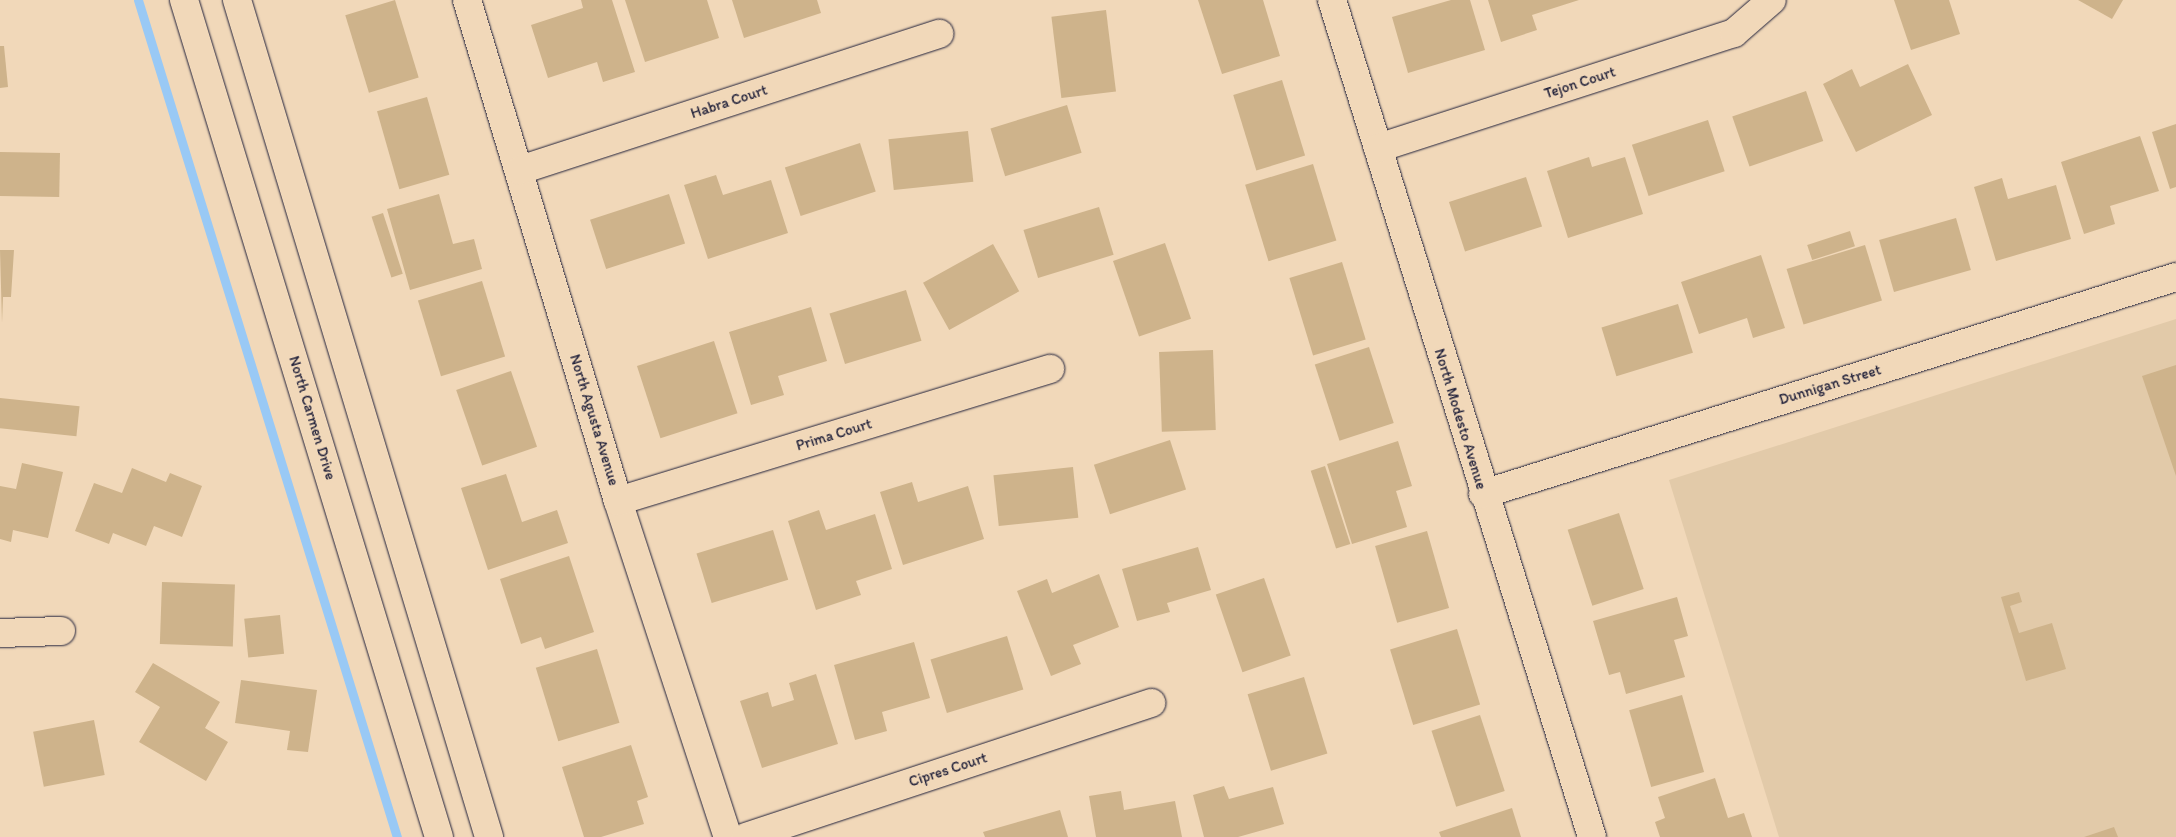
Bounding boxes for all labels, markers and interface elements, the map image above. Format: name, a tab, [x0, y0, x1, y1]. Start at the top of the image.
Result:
street label: Tejon Court	[1542, 63, 1618, 103]
street label: Habra Court	[688, 81, 770, 123]
street label: North Modesto Avenue	[1430, 347, 1490, 491]
street label: North Agusta Avenue	[565, 352, 623, 488]
street label: North Carmen Drive	[285, 354, 339, 482]
street label: Dunnigan Street	[1777, 361, 1883, 409]
street label: Prima Court	[794, 415, 874, 455]
street label: Cipres Court	[907, 749, 989, 791]

